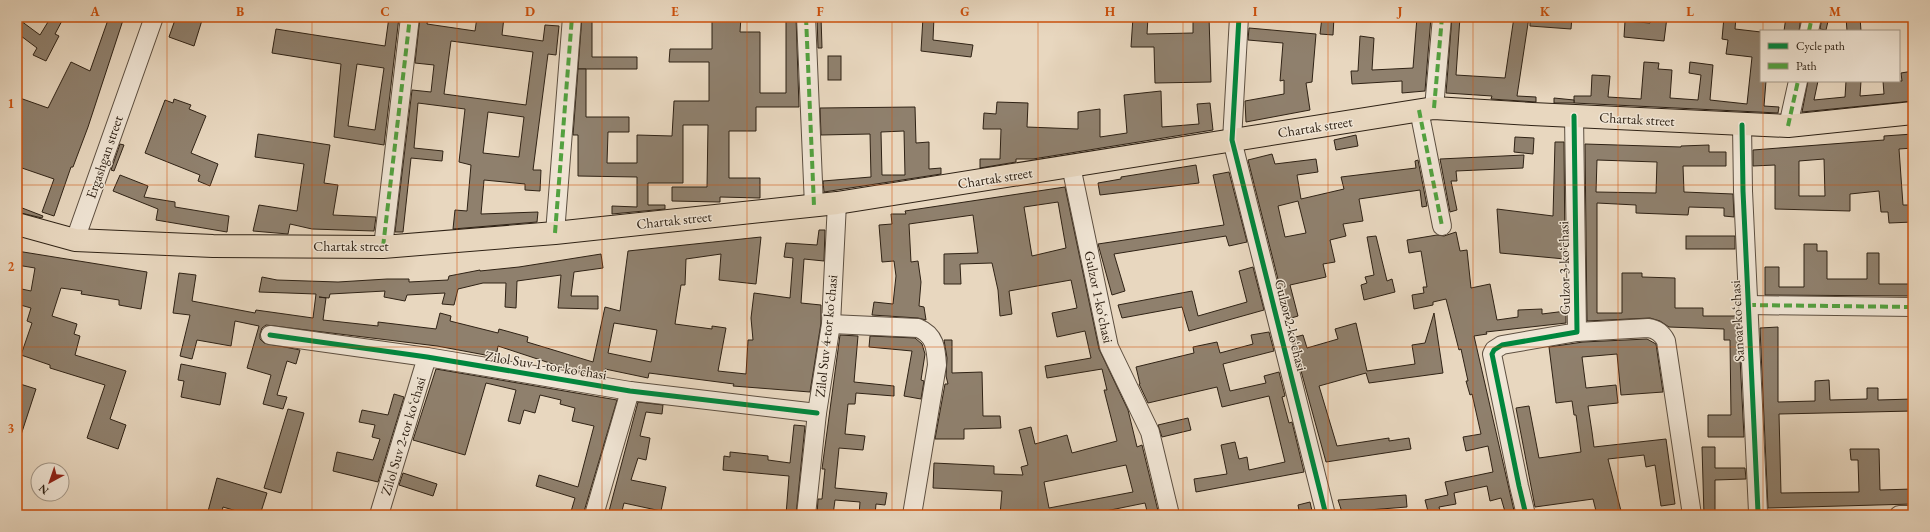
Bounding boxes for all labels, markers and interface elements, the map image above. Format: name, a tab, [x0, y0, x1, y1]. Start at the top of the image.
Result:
text: A	[89, 3, 100, 20]
text: B	[236, 3, 244, 20]
text: C	[380, 3, 390, 20]
text: D	[525, 3, 535, 20]
text: E	[671, 3, 679, 20]
text: F	[816, 3, 824, 20]
text: G	[960, 3, 970, 20]
text: H	[1105, 3, 1116, 20]
text: I	[1253, 3, 1258, 20]
text: J	[1396, 3, 1403, 20]
text: K	[1540, 3, 1551, 20]
text: L	[1686, 3, 1694, 20]
text: M	[1829, 3, 1841, 20]
legend	[1760, 30, 1900, 82]
text: Cycle path	[1796, 38, 1845, 54]
text: Path	[1796, 58, 1817, 74]
text: 1	[8, 95, 15, 112]
street label: Chartak street	[1599, 108, 1676, 130]
street label: Chartak street	[1276, 112, 1354, 142]
street label: Ergashgan street	[81, 113, 127, 201]
street label: Chartak street	[956, 163, 1034, 193]
street label: Chartak street	[636, 207, 713, 233]
street label: Gulzor 3-koʻchasi	[1554, 220, 1574, 315]
street label: Chartak street	[313, 237, 389, 255]
street label: Gulzor 1-koʻchasi	[1080, 249, 1118, 345]
text: 2	[8, 258, 15, 275]
street label: Zilol Suv 4-tor koʻchasi	[811, 273, 841, 398]
street label: Gulzor 2-koʻchasi	[1271, 277, 1311, 373]
street label: Sanoat koʻchasi	[1726, 279, 1748, 362]
street label: Zilol Suv 1-tor koʻchasi	[484, 346, 609, 384]
street label: Zilol Suv 2-tor koʻchasi	[376, 374, 430, 497]
text: 3	[8, 420, 15, 437]
north arrow	[30, 462, 70, 502]
text: N	[36, 481, 51, 498]

